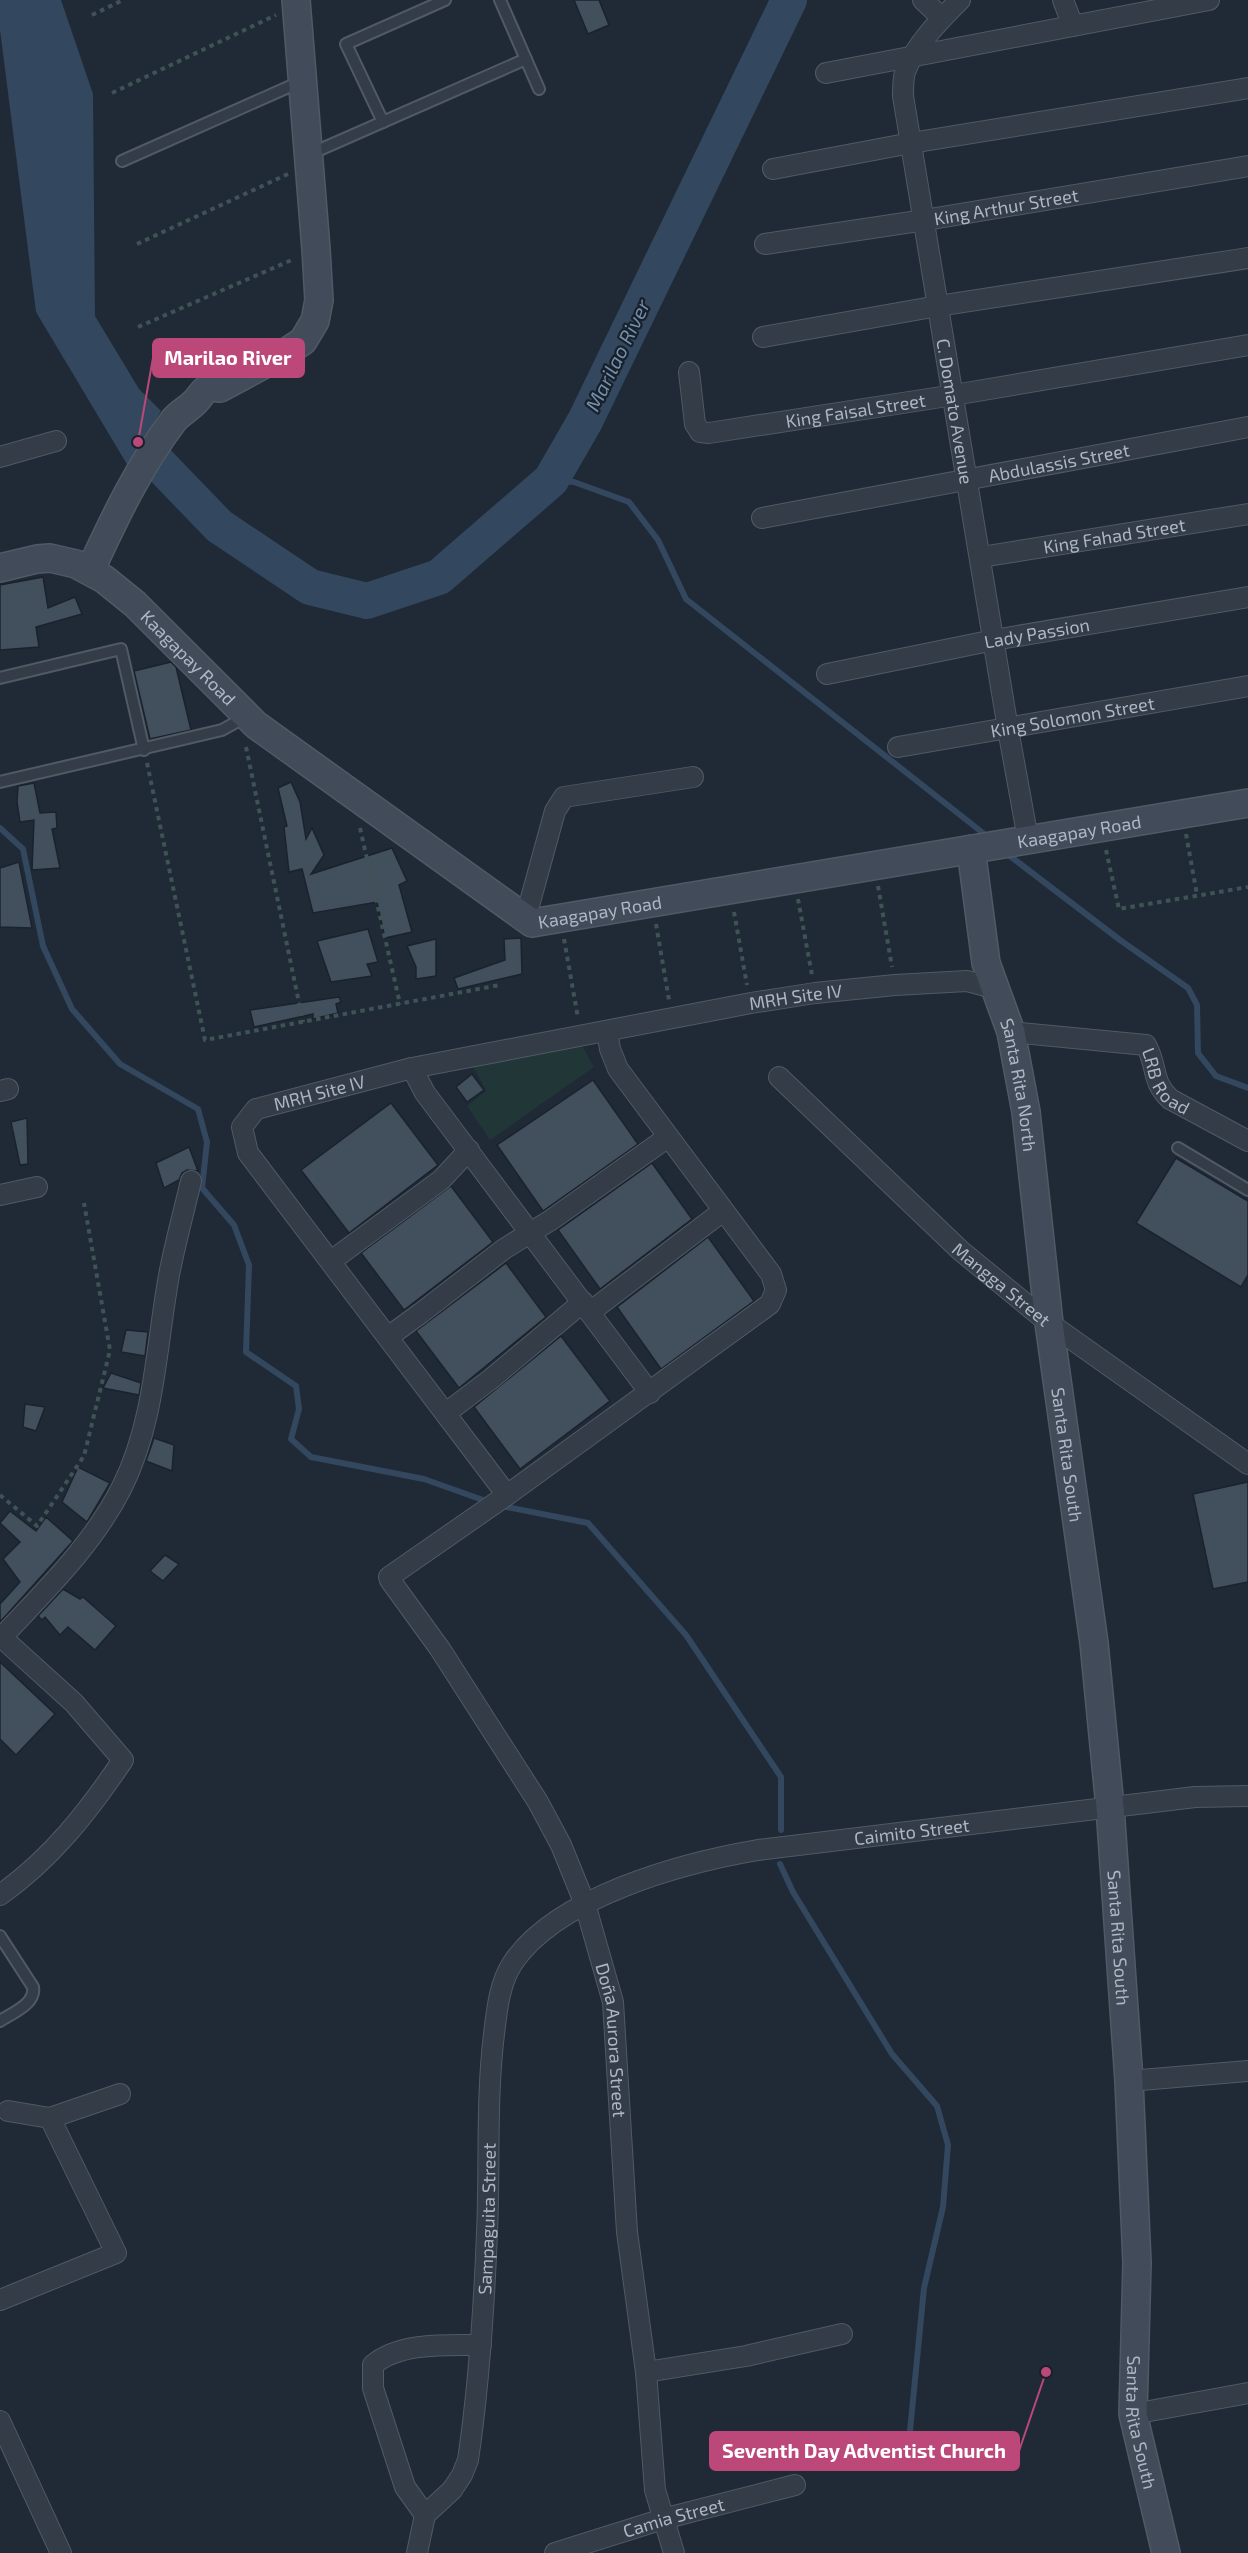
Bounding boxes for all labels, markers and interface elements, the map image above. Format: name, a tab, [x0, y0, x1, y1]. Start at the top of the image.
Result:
street label: King Arthur Street	[932, 184, 1080, 229]
water label: Marilao River	[580, 294, 655, 415]
street label: C. Domato Avenue	[932, 337, 978, 486]
callout: Marilao River	[153, 339, 304, 377]
text: Marilao River	[164, 345, 292, 369]
street label: King Faisal Street	[784, 389, 927, 432]
street label: Abdulassis Street	[986, 438, 1131, 486]
street label: King Fahad Street	[1042, 513, 1187, 558]
street label: Kaagapay Road	[136, 605, 241, 710]
street label: Lady Passion	[982, 613, 1091, 653]
street label: King Solomon Street	[989, 691, 1156, 742]
street label: Kaagapay Road	[1016, 810, 1143, 852]
street label: Kaagapay Road	[536, 890, 663, 933]
street label: MRH Site IV	[747, 979, 843, 1014]
street label: Santa Rita North	[996, 1015, 1041, 1153]
street label: LRB Road	[1138, 1044, 1194, 1119]
street label: MRH Site IV	[271, 1070, 368, 1115]
street label: Mangga Street	[948, 1238, 1055, 1331]
street label: Santa Rita South	[1047, 1386, 1088, 1523]
street label: Caimito Street	[853, 1813, 971, 1849]
street label: Santa Rita South	[1103, 1869, 1135, 2006]
street label: Doña Aurora Street	[591, 1960, 631, 2118]
street label: Sampaguita Street	[473, 2143, 500, 2295]
street label: Santa Rita South	[1122, 2355, 1161, 2491]
callout: Seventh Day Adventist Church	[710, 2432, 1019, 2470]
text: Seventh Day Adventist Church	[722, 2438, 1006, 2463]
street label: Camia Street	[620, 2493, 727, 2542]

